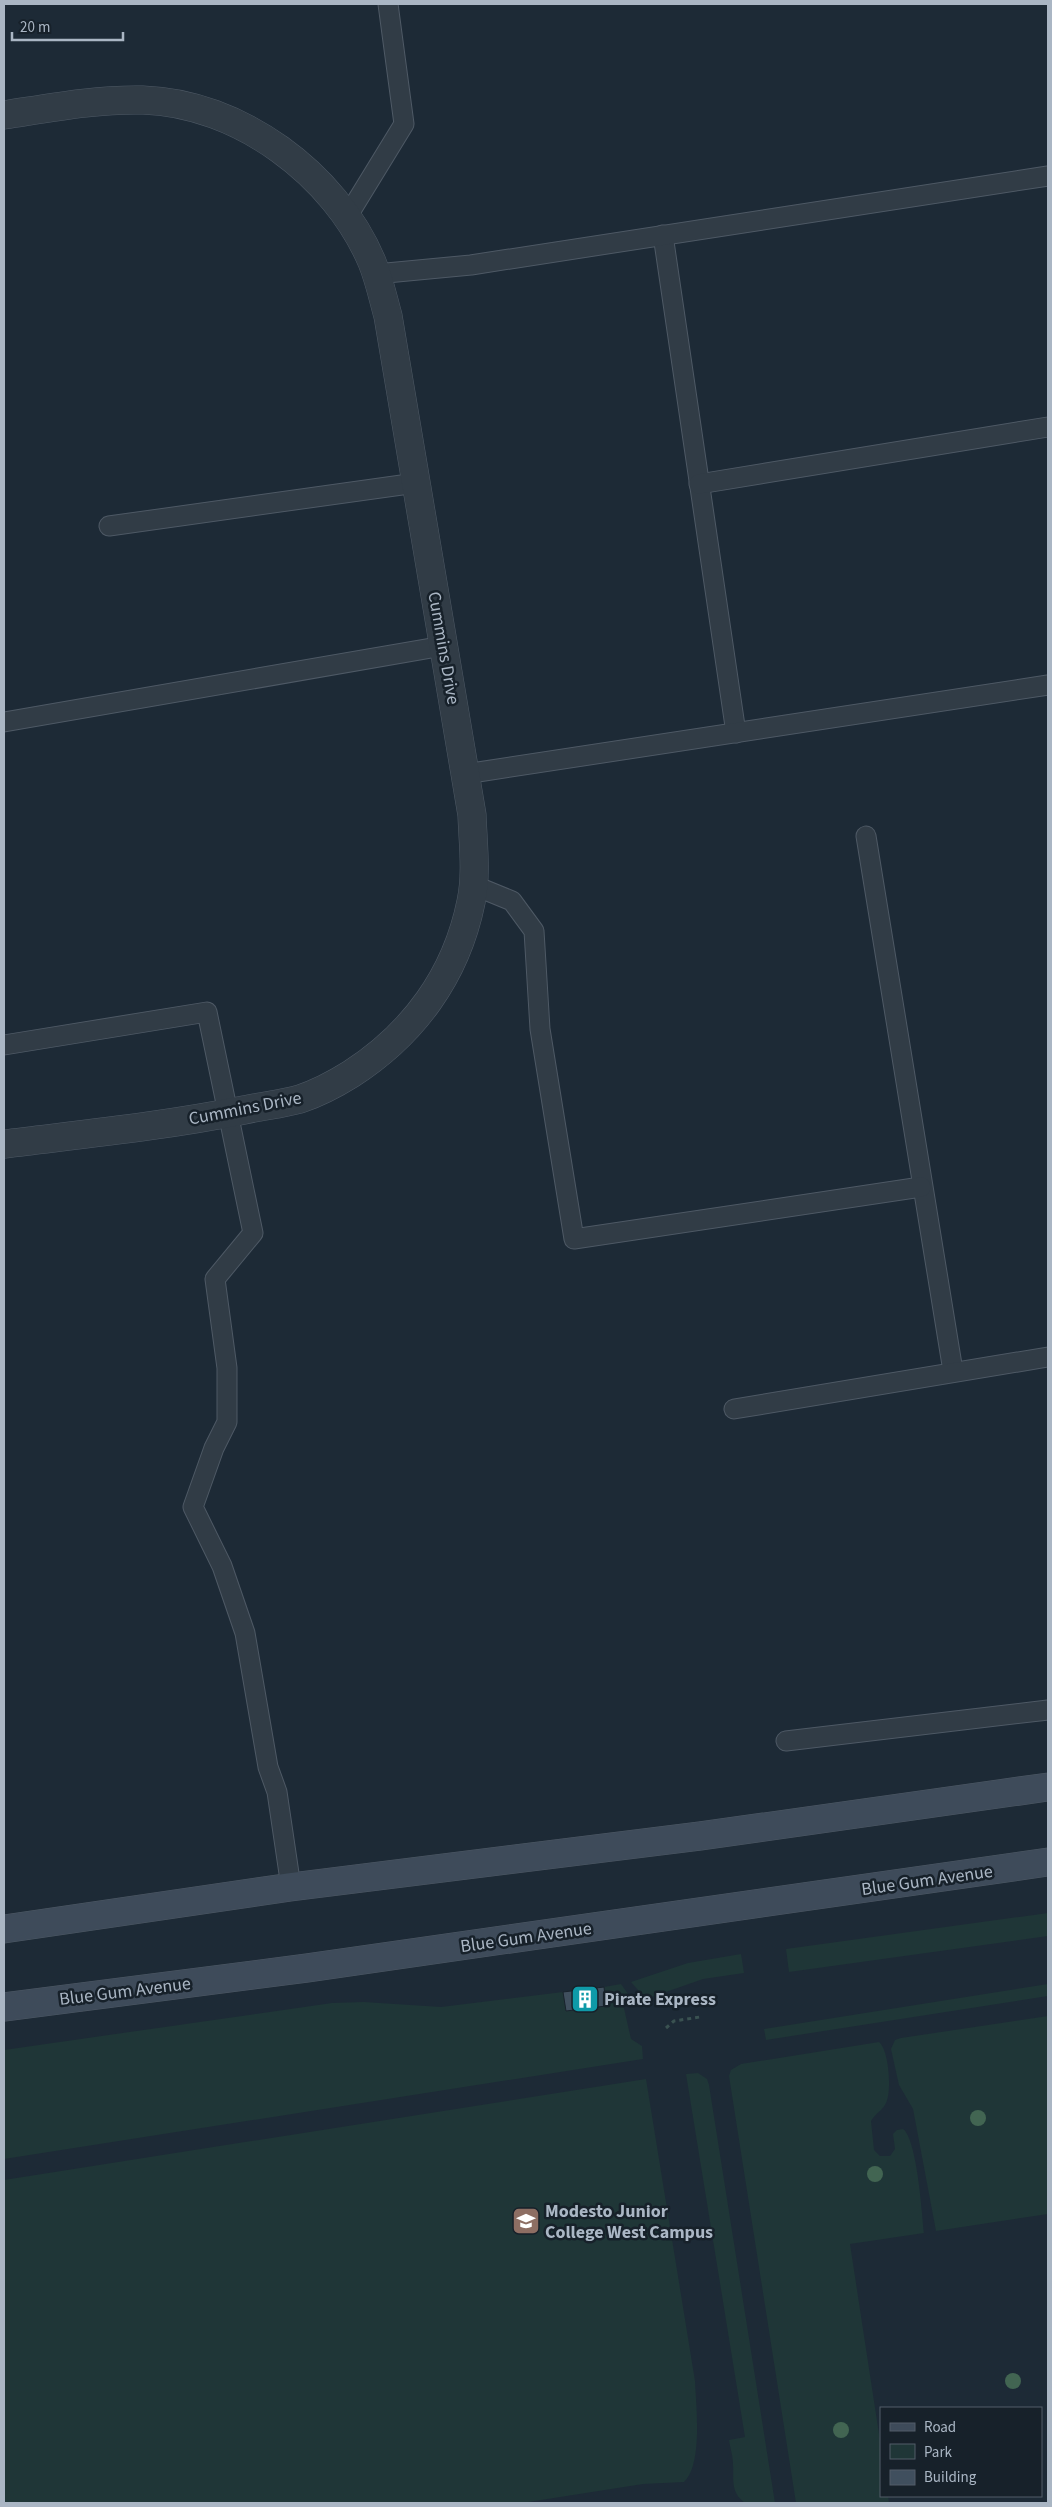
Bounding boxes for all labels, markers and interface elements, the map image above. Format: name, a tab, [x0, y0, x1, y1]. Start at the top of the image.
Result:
scale bar	[12, 10, 124, 42]
text: 20 m	[20, 17, 50, 38]
street label: Cummins Drive	[421, 590, 466, 707]
street label: Cummins Drive	[187, 1085, 304, 1132]
street label: Blue Gum Avenue	[860, 1859, 994, 1902]
street label: Blue Gum Avenue	[459, 1916, 593, 1959]
street label: Blue Gum Avenue	[58, 1971, 192, 2012]
building icon: Pirate Express	[570, 1984, 600, 2014]
place label: Pirate Express	[604, 1987, 716, 2012]
place label: Modesto Junior College West Campus	[545, 2199, 713, 2245]
school or university icon: Modesto Junior College West Campus	[511, 2206, 541, 2236]
legend	[880, 2407, 1042, 2497]
text: Road	[924, 2417, 956, 2438]
text: Park	[924, 2442, 953, 2463]
text: Building	[924, 2467, 977, 2488]

